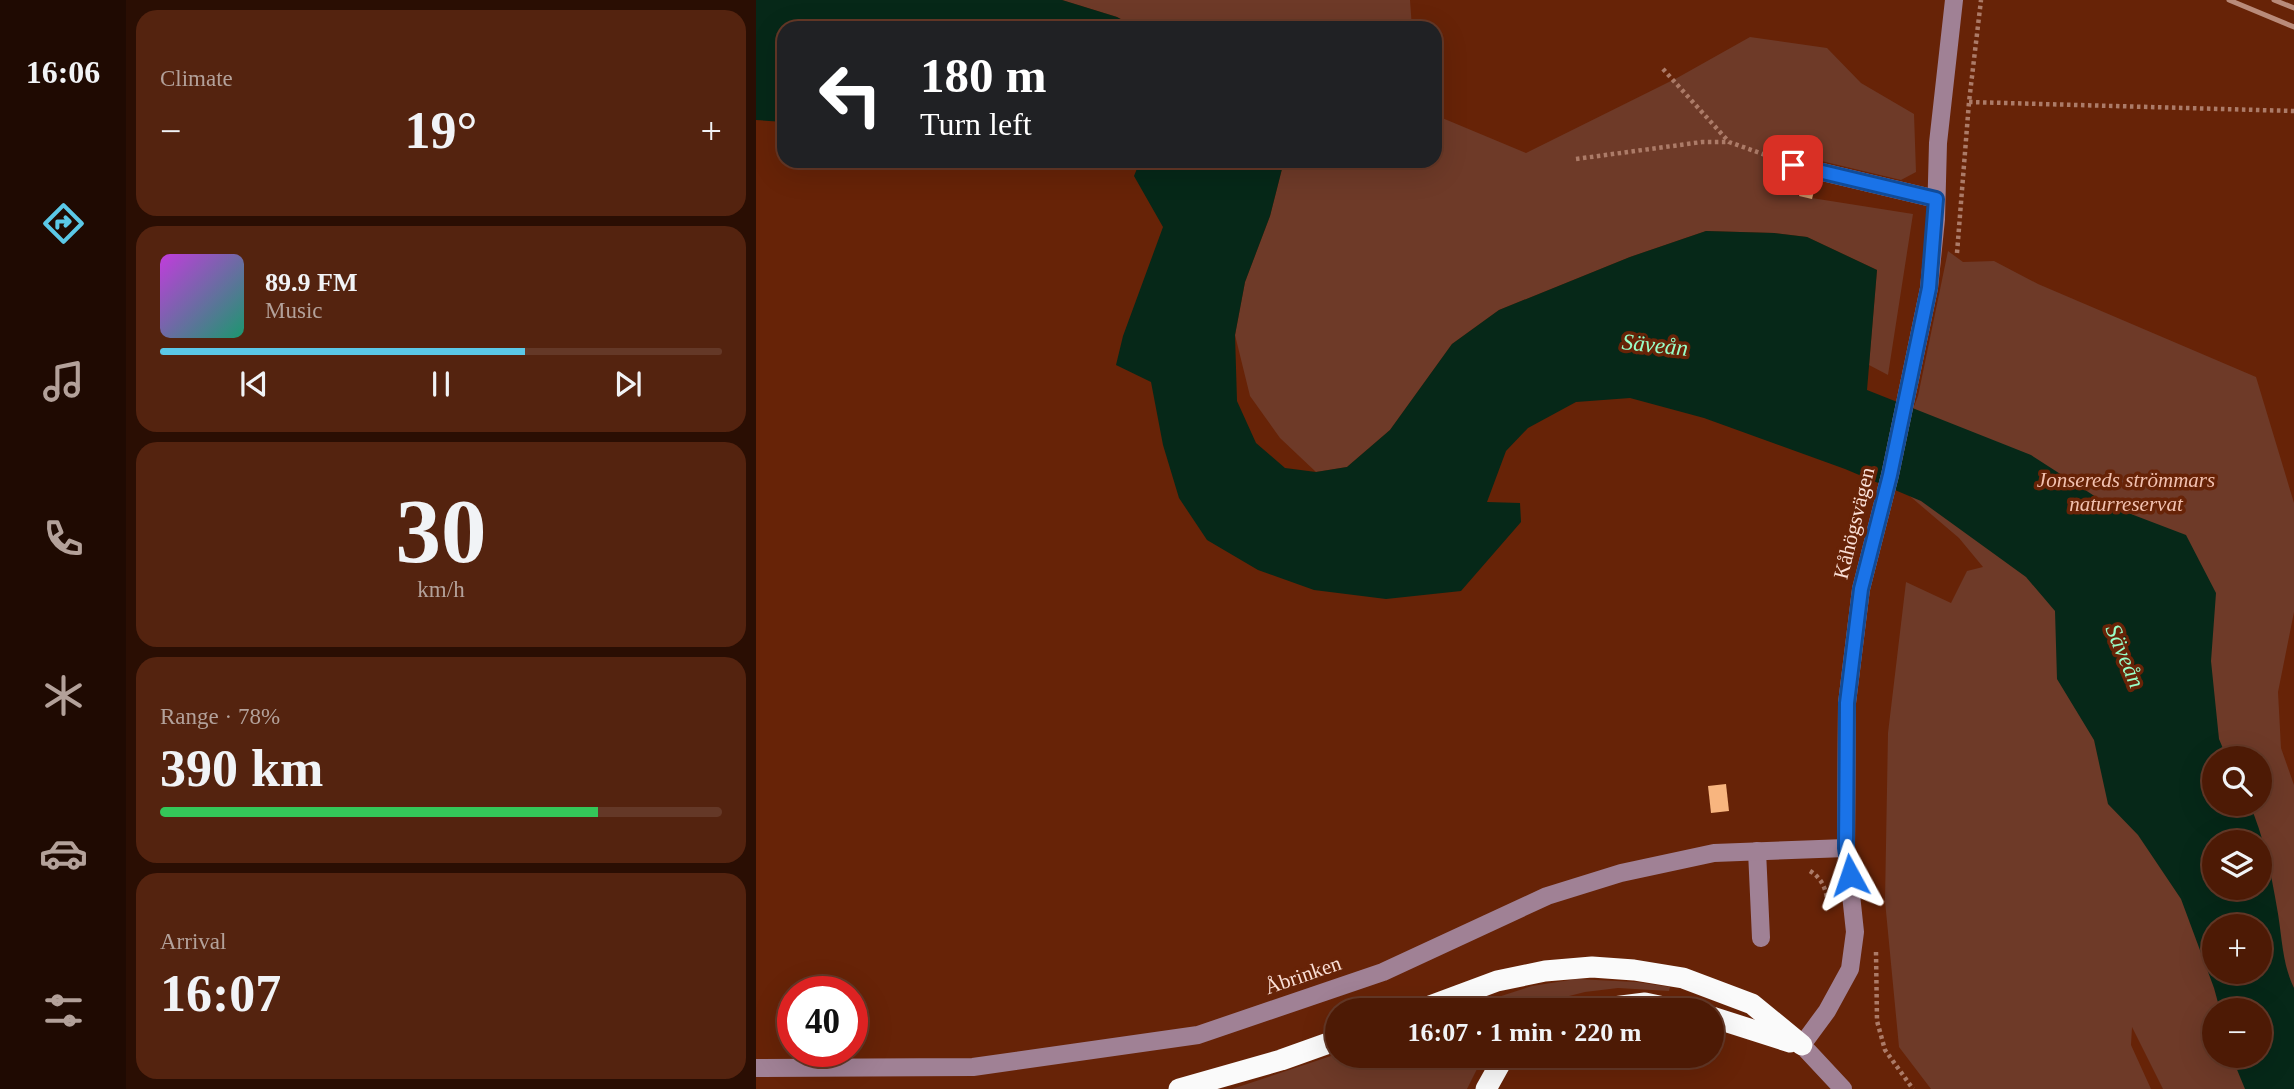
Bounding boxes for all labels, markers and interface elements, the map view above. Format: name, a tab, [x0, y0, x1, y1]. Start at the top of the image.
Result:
text: 180 m	[920, 48, 1047, 103]
icon: left	[805, 49, 896, 140]
text: 16:06	[26, 54, 100, 90]
text: Climate	[160, 66, 233, 91]
text: 19°	[405, 102, 477, 159]
text: Turn left	[920, 106, 1032, 142]
text: −	[160, 110, 181, 152]
text: +	[701, 110, 722, 152]
pin	[1763, 135, 1823, 195]
icon: arrive	[1774, 146, 1812, 184]
icon: directions	[39, 199, 88, 248]
text: 89.9 FM	[265, 268, 357, 297]
text: Music	[265, 298, 323, 323]
water label: Säveån	[1621, 329, 1689, 361]
icon: music	[39, 357, 88, 406]
icon: previous	[235, 365, 273, 403]
icon: pause	[422, 365, 460, 403]
icon: next	[609, 365, 647, 403]
street label: Kåhögsvägen	[1829, 464, 1880, 581]
park label: Jonsereds strömmars naturreservat	[2037, 468, 2215, 516]
text: 30	[396, 481, 487, 582]
icon: phone	[39, 514, 88, 563]
text: km/h	[417, 577, 465, 602]
water label: Säveån	[2101, 621, 2149, 691]
icon: climate	[39, 671, 88, 720]
text: Range · 78%	[160, 704, 280, 729]
text: 390 km	[160, 740, 323, 797]
map controls	[2202, 746, 2272, 1068]
button: search	[2202, 746, 2272, 816]
icon: car	[39, 829, 88, 878]
button: layers	[2202, 830, 2272, 900]
position arrow	[1813, 838, 1887, 912]
button: +	[2202, 914, 2272, 984]
text: Arrival	[160, 929, 226, 954]
street label: Åbrinken	[1262, 951, 1345, 999]
text: 16:07	[160, 965, 281, 1022]
speed limit sign: 40	[777, 976, 868, 1067]
icon: filters	[39, 986, 88, 1035]
button: −	[2202, 998, 2272, 1068]
text: 16:07 · 1 min · 220 m	[1408, 1018, 1642, 1047]

